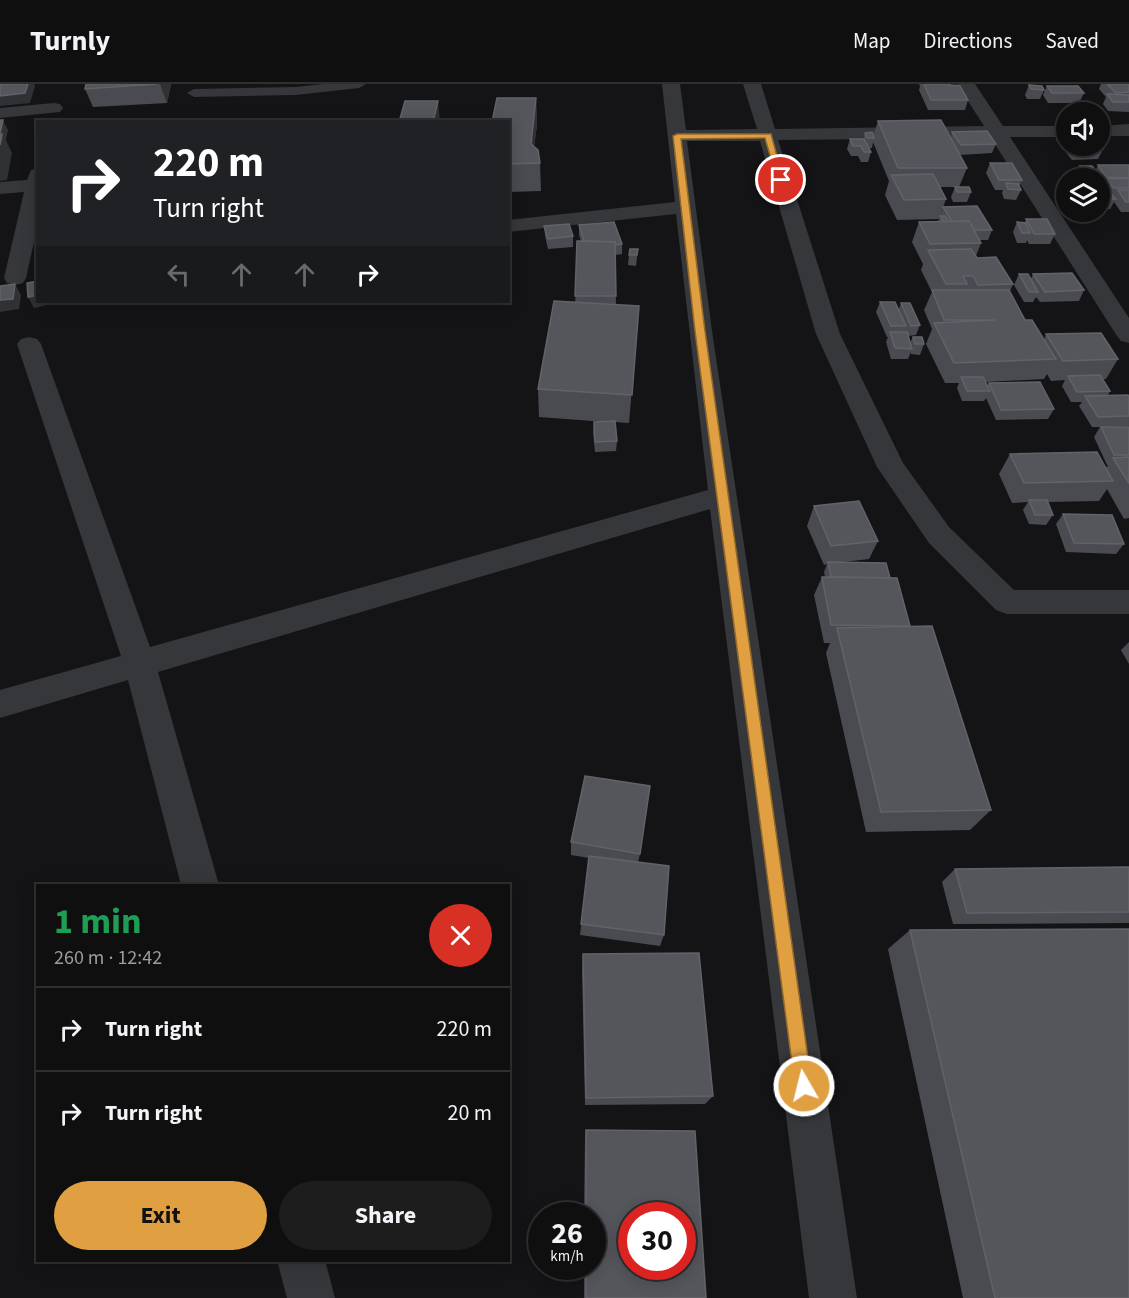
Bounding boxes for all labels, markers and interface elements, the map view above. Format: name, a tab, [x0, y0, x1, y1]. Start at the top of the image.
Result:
text: Turnly	[30, 21, 110, 61]
text: Map	[853, 26, 891, 56]
text: Directions	[924, 26, 1012, 56]
text: Saved	[1045, 26, 1099, 56]
map controls	[1056, 102, 1110, 222]
button: sound	[1056, 102, 1110, 156]
text: 220 m	[153, 133, 264, 193]
icon: right	[54, 144, 132, 222]
pin	[755, 154, 806, 205]
icon: arrive	[764, 163, 797, 196]
button: layers	[1056, 168, 1110, 222]
text: Turn right	[153, 189, 264, 228]
icon: left	[162, 258, 195, 291]
icon: ahead	[225, 258, 258, 291]
icon: ahead	[288, 258, 321, 291]
icon: right	[351, 258, 384, 291]
text: 1 min	[54, 896, 142, 947]
button: close	[429, 904, 492, 967]
text: 260 m · 12:42	[54, 944, 162, 972]
icon: right	[54, 1013, 87, 1046]
text: Turn right	[105, 1013, 202, 1045]
text: 220 m	[437, 1013, 492, 1045]
position arrow	[772, 1054, 836, 1118]
icon: right	[54, 1097, 87, 1130]
text: Turn right	[105, 1097, 202, 1129]
text: 20 m	[447, 1097, 492, 1129]
button: Exit	[54, 1181, 267, 1250]
button: Share	[279, 1181, 492, 1250]
speed limit sign: 30	[618, 1202, 696, 1280]
text: 26	[551, 1212, 583, 1255]
text: km/h	[550, 1246, 584, 1267]

